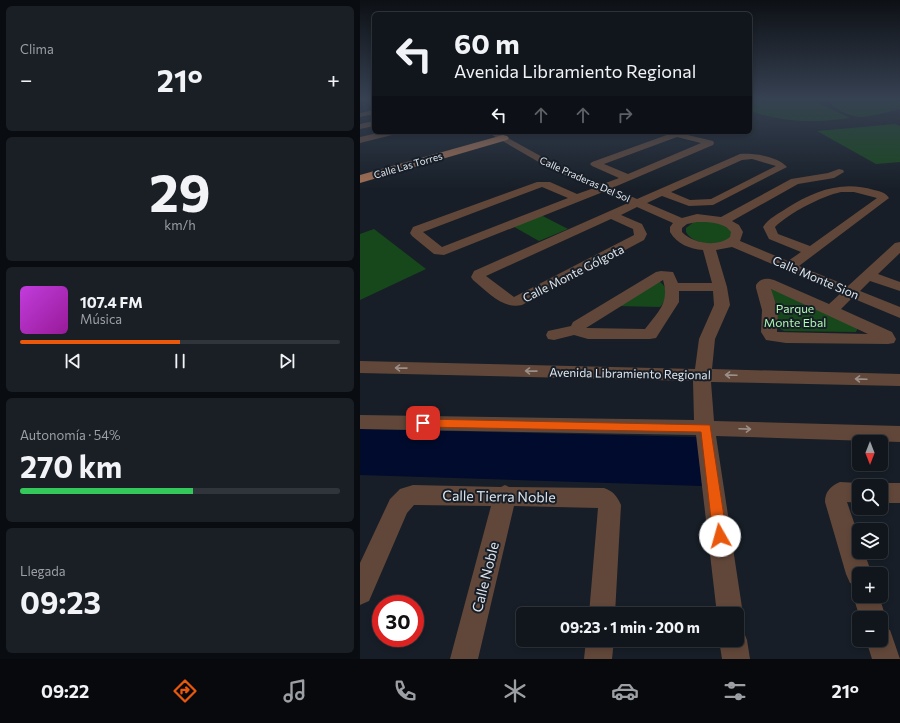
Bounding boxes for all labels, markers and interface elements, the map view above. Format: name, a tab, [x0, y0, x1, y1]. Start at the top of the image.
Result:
text: 60 m	[454, 26, 520, 60]
icon: left	[388, 28, 440, 80]
text: Clima	[20, 41, 54, 57]
text: Avenida Libramiento Regional	[454, 60, 696, 82]
text: 21°	[157, 61, 203, 98]
text: −	[20, 66, 33, 93]
text: +	[327, 66, 340, 93]
icon: left	[488, 104, 510, 126]
icon: ahead	[530, 104, 552, 126]
icon: ahead	[572, 104, 594, 126]
icon: right	[614, 104, 636, 126]
street label: Calle Las Torres	[372, 149, 444, 181]
street label: Calle Praderas Del Sol	[538, 154, 632, 204]
text: 29	[149, 159, 211, 223]
text: km/h	[164, 217, 196, 233]
street label: Calle Monte Gólgota	[520, 241, 626, 305]
street label: Calle Monte Sion	[771, 253, 861, 301]
text: 107.4 FM	[80, 293, 143, 311]
park label: Parque Monte Ebal	[764, 301, 826, 329]
text: Música	[80, 311, 122, 327]
icon: previous	[62, 350, 84, 372]
icon: pause	[169, 350, 191, 372]
icon: next	[276, 350, 298, 372]
one-way arrow	[395, 364, 408, 372]
street label: Avenida Libramiento Regional	[549, 365, 711, 381]
one-way arrow	[525, 367, 538, 375]
one-way arrow	[725, 372, 738, 379]
one-way arrow	[855, 375, 868, 383]
pin	[406, 406, 440, 440]
icon: arrive	[412, 412, 434, 434]
one-way arrow	[738, 425, 751, 433]
text: Autonomía · 54%	[20, 427, 121, 443]
north arrow	[852, 435, 888, 471]
map controls	[852, 435, 888, 647]
text: 270 km	[20, 447, 122, 484]
button: search	[852, 479, 888, 515]
street label: Calle Tierra Noble	[442, 487, 556, 505]
position arrow	[699, 515, 741, 557]
button: layers	[852, 523, 888, 559]
street label: Calle Noble	[468, 540, 502, 614]
text: Llegada	[20, 563, 66, 579]
button: +	[852, 567, 888, 603]
text: 09:23	[20, 583, 101, 620]
speed limit sign: 30	[372, 595, 424, 647]
button: −	[852, 611, 888, 647]
text: 09:23 · 1 min · 200 m	[560, 618, 700, 636]
icon: directions	[171, 677, 199, 705]
icon: music	[281, 677, 309, 705]
icon: phone	[391, 677, 419, 705]
icon: climate	[501, 677, 529, 705]
icon: car	[611, 677, 639, 705]
icon: filters	[721, 677, 749, 705]
text: 09:22	[41, 680, 89, 702]
text: 21°	[831, 680, 859, 702]

